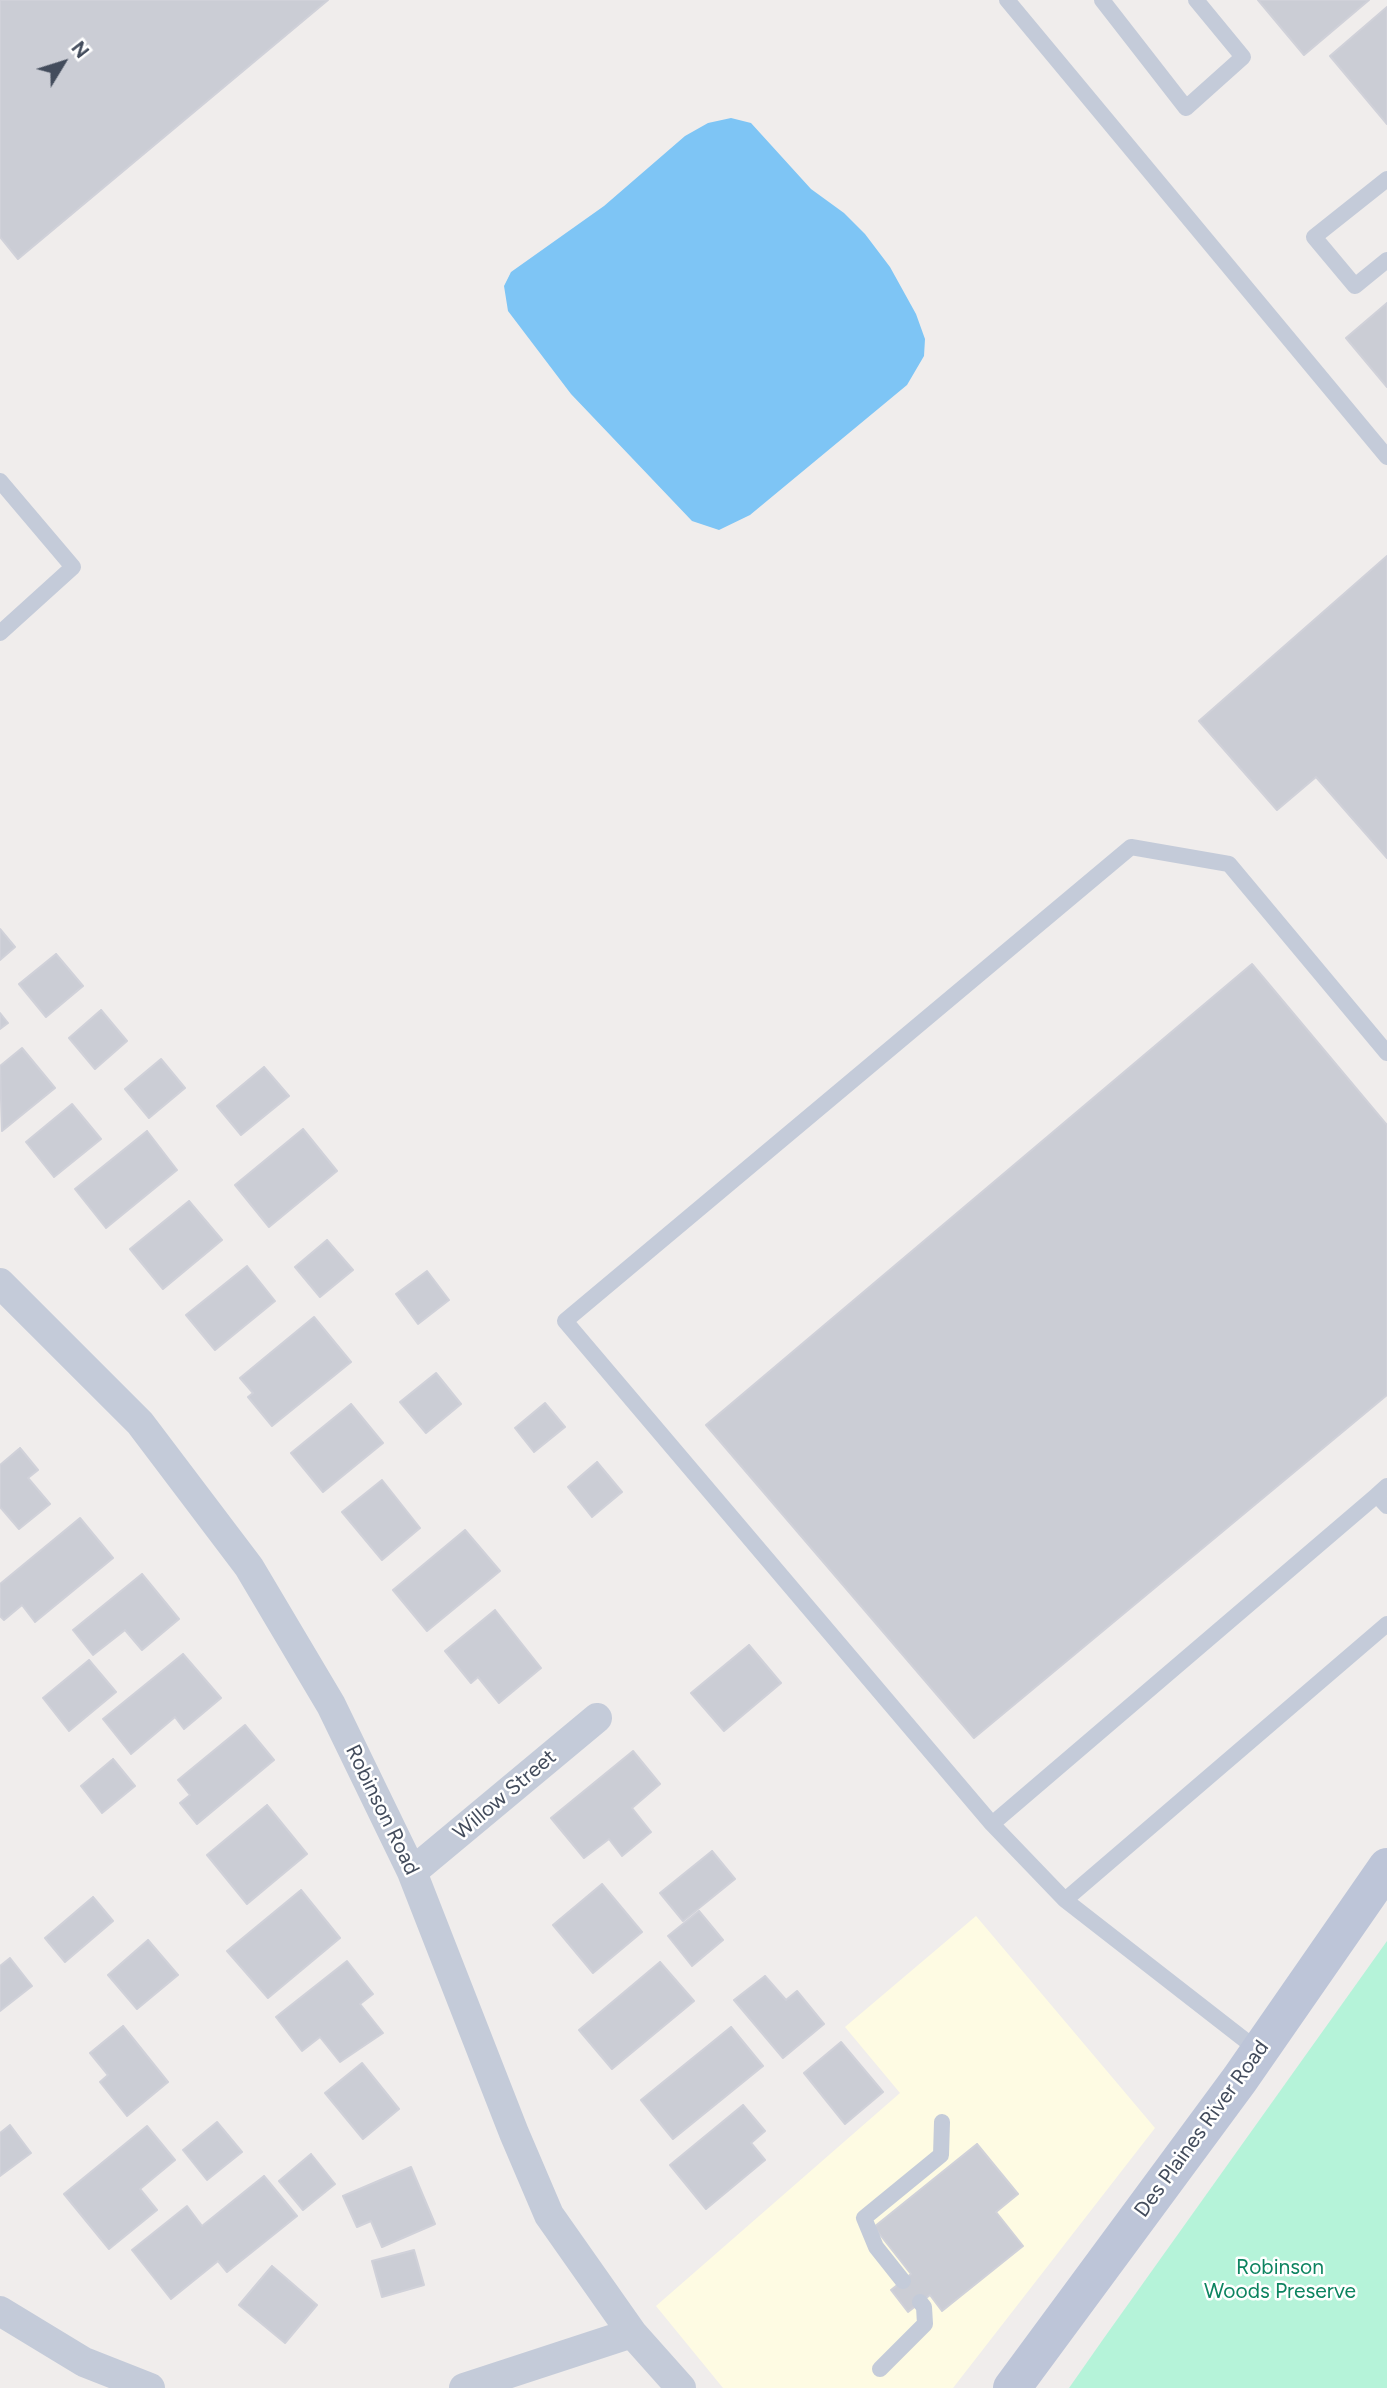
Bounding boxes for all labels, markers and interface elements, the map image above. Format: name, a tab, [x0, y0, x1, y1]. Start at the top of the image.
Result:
north arrow	[28, 28, 98, 98]
text: N	[66, 37, 94, 63]
street label: Robinson Road	[340, 1741, 424, 1879]
street label: Willow Street	[448, 1745, 562, 1845]
street label: Des Plaines River Road	[1129, 2036, 1275, 2222]
park label: Robinson Woods Preserve	[1204, 2255, 1356, 2305]

